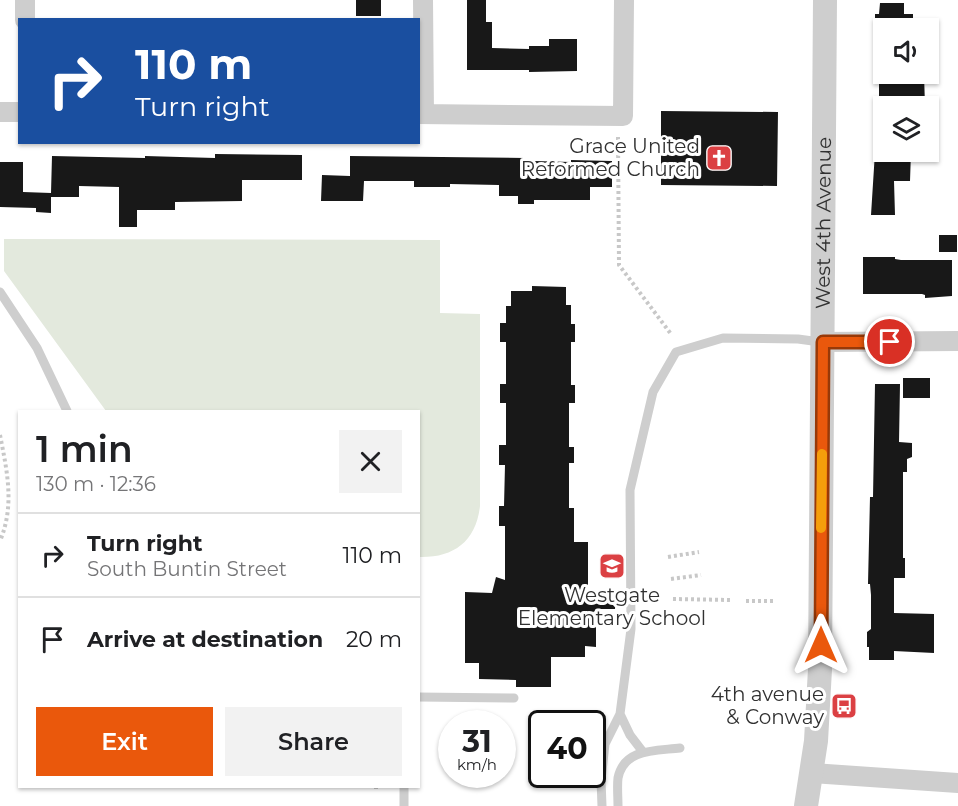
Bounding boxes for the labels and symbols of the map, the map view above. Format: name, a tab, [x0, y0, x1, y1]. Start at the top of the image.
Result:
place label: Grace United Reformed Church	[521, 134, 700, 181]
street label: West 4th Avenue	[811, 137, 836, 309]
church icon: Grace United Reformed Church	[704, 143, 734, 173]
pin	[864, 316, 915, 367]
school or university icon: Westgate Elementary School	[597, 551, 627, 581]
place label: Westgate Elementary School	[518, 583, 706, 630]
position arrow	[789, 613, 853, 677]
place label: 4th avenue & Conway	[711, 682, 824, 729]
bus stop icon: 4th avenue & Conway	[829, 691, 859, 721]
speed limit sign: 40	[528, 710, 606, 788]

